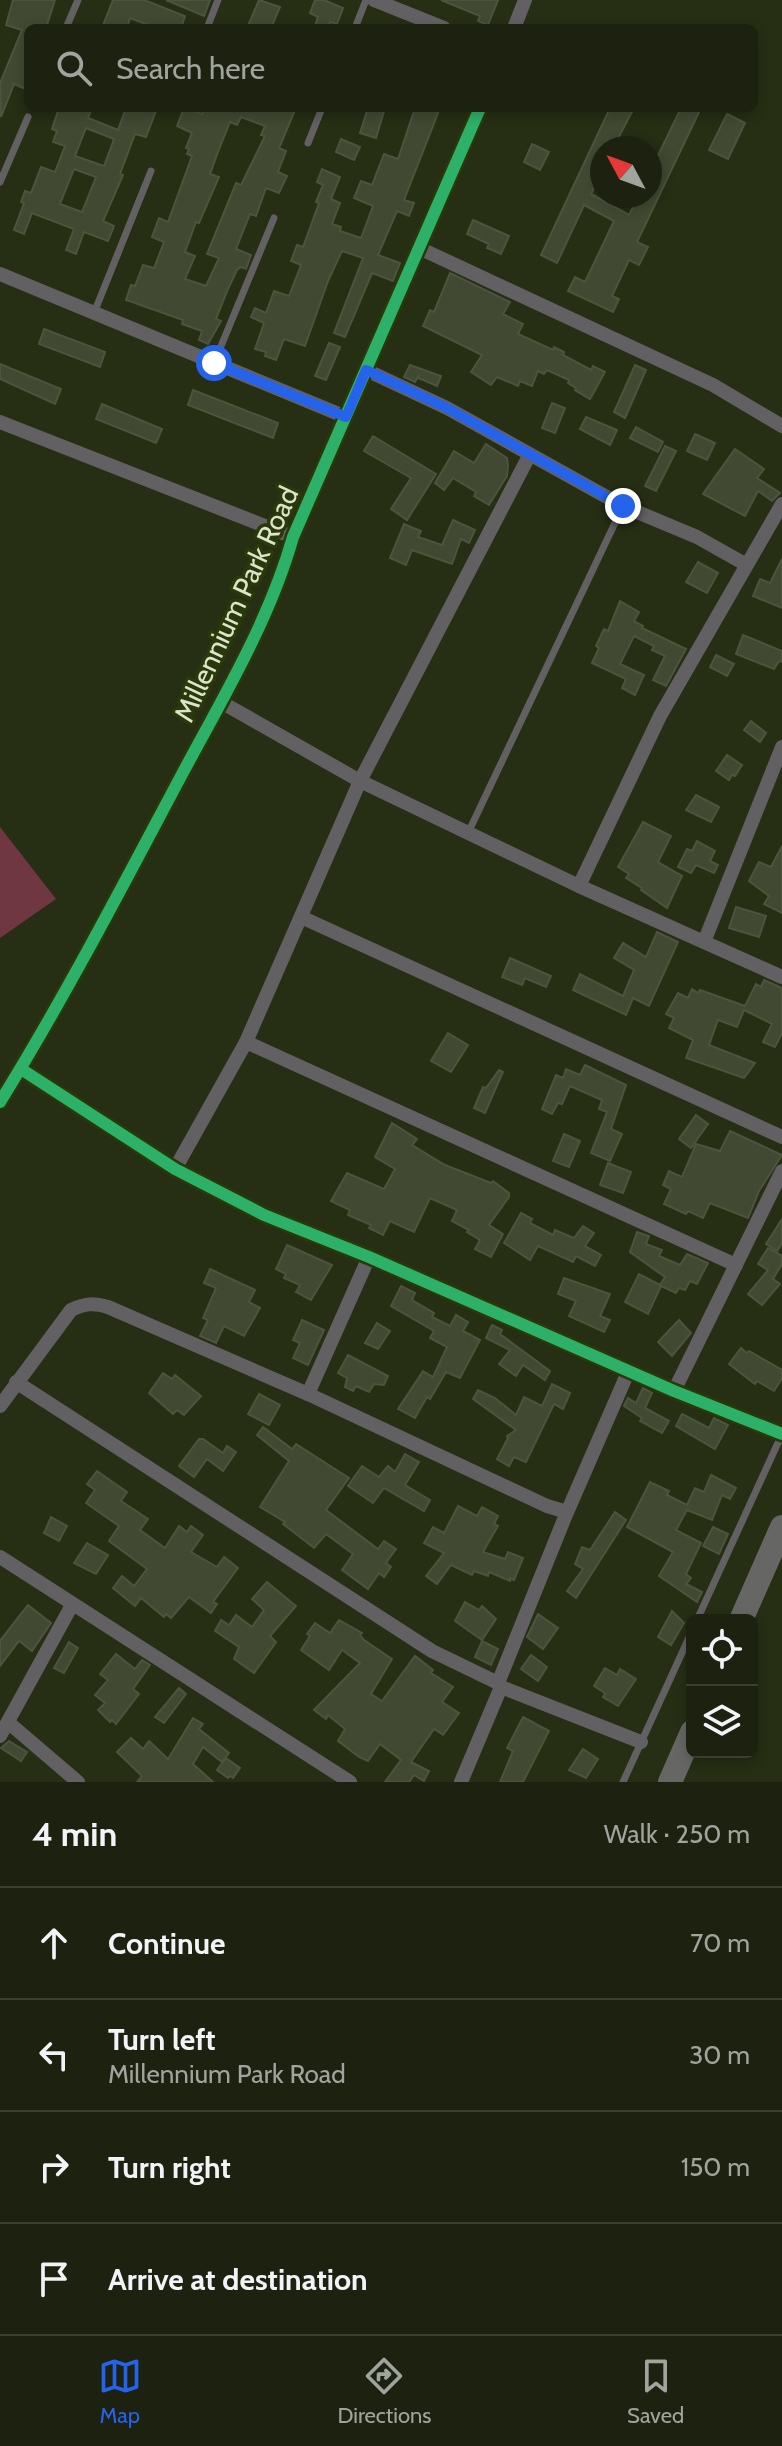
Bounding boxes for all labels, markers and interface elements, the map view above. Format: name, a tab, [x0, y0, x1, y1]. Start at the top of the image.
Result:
search box	[24, 24, 758, 112]
icon: search	[52, 46, 96, 90]
text: Search here	[116, 50, 265, 87]
north arrow	[590, 136, 662, 208]
route start	[196, 345, 232, 381]
street label: Millennium Park Road	[166, 481, 306, 727]
route end	[605, 488, 641, 524]
map controls	[686, 1614, 758, 1758]
button: locate	[686, 1614, 758, 1686]
button: layers	[686, 1686, 758, 1758]
text: 4 min	[32, 1813, 117, 1855]
text: Walk · 250 m	[604, 1818, 750, 1850]
icon: ahead	[32, 1921, 76, 1965]
text: Continue	[108, 1925, 225, 1962]
text: 70 m	[690, 1927, 750, 1959]
text: Turn left	[108, 2021, 216, 2058]
icon: left	[32, 2033, 76, 2077]
text: 30 m	[689, 2039, 750, 2071]
text: Millennium Park Road	[108, 2058, 346, 2090]
icon: right	[32, 2145, 76, 2189]
text: Turn right	[108, 2149, 231, 2186]
text: 150 m	[681, 2151, 750, 2183]
icon: arrive	[32, 2257, 76, 2301]
text: Arrive at destination	[108, 2261, 368, 2298]
tab: Map	[98, 2354, 142, 2429]
tab: Directions	[337, 2354, 431, 2429]
tab: Saved	[627, 2354, 684, 2429]

